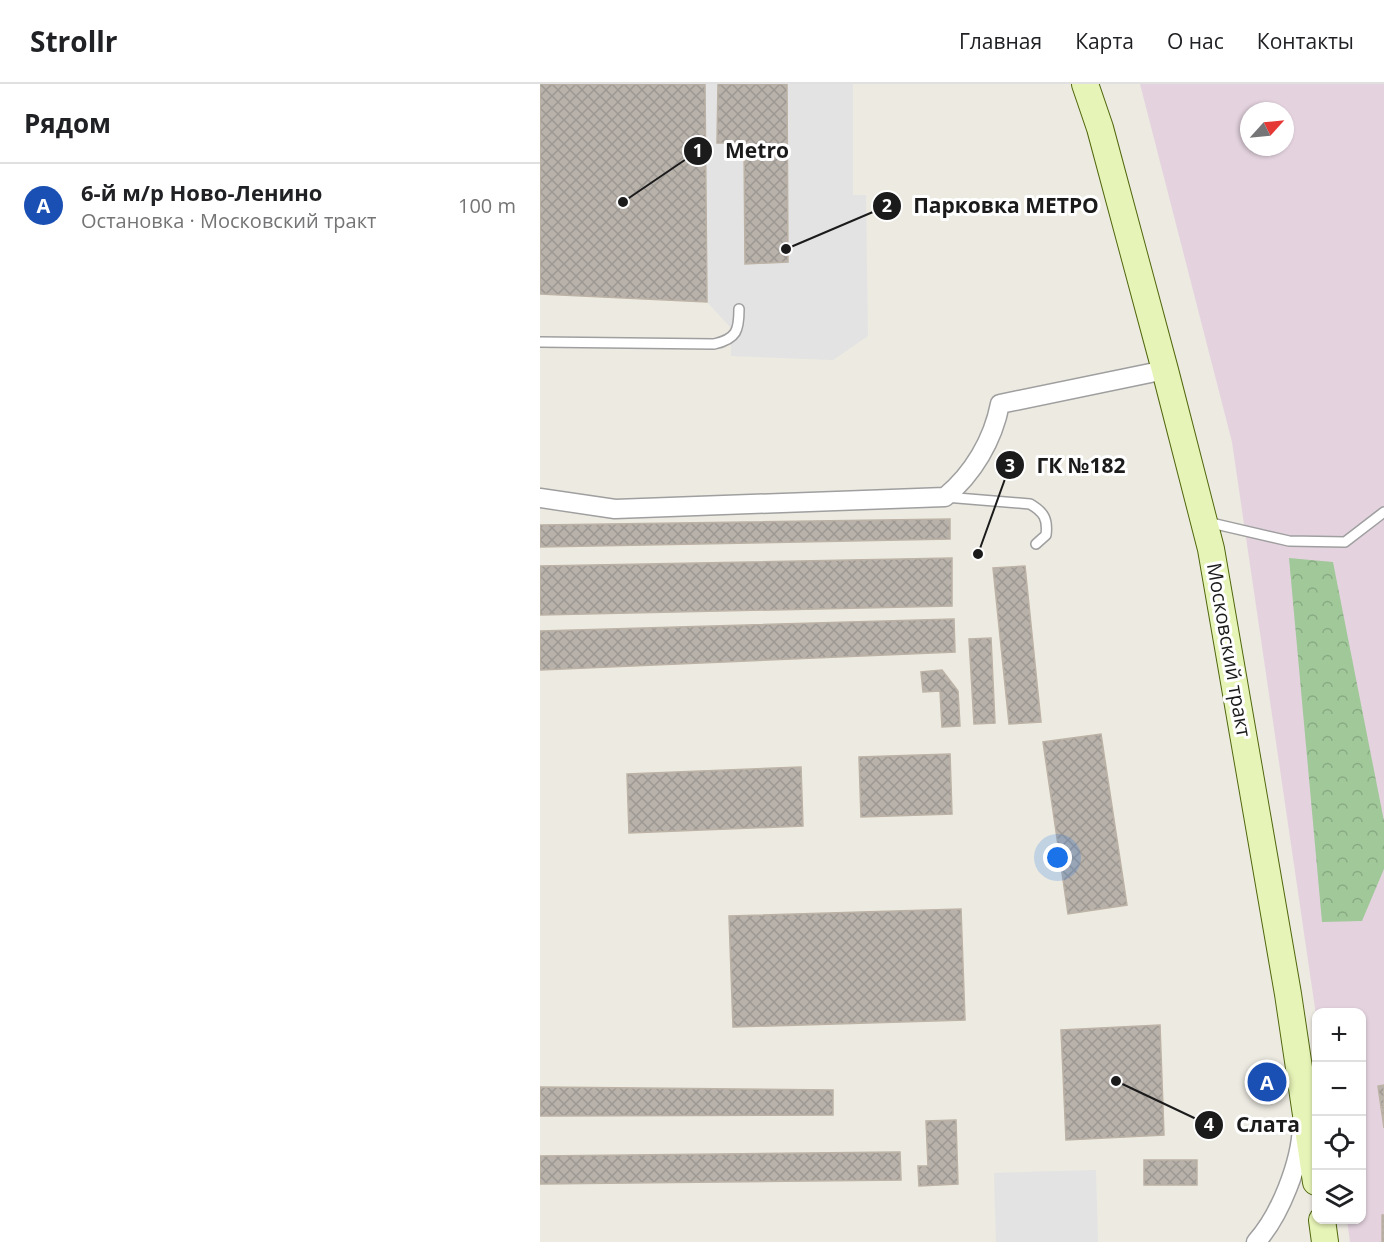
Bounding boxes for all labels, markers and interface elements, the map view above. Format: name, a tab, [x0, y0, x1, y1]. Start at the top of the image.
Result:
text: Strollr	[30, 22, 117, 60]
text: Главная	[959, 27, 1042, 55]
text: Карта	[1075, 27, 1134, 55]
text: О нас	[1167, 27, 1224, 55]
text: Контакты	[1257, 27, 1354, 55]
north arrow	[1240, 102, 1294, 156]
text: Рядом	[24, 105, 111, 141]
callout: Metro	[683, 132, 801, 171]
text: Metro	[725, 136, 789, 164]
text: 1	[693, 138, 703, 162]
text: 6-й м/р Ново-Ленино	[81, 177, 323, 207]
callout: Парковка МЕТРО	[872, 186, 1111, 225]
text: Парковка МЕТРО	[913, 191, 1099, 219]
text: A	[37, 192, 50, 219]
text: 100 m	[458, 192, 516, 219]
text: 2	[882, 193, 892, 217]
text: Остановка · Московский тракт	[81, 207, 376, 234]
callout: ГК №182	[995, 446, 1138, 485]
text: ГК №182	[1037, 451, 1125, 479]
text: 3	[1005, 453, 1015, 477]
street label: Московский тракт	[1201, 561, 1258, 739]
your location	[1043, 843, 1072, 872]
map controls	[1312, 1008, 1366, 1224]
button: +	[1312, 1008, 1366, 1062]
pin: A	[1248, 1060, 1286, 1104]
button: −	[1312, 1062, 1366, 1116]
callout: Слата	[1194, 1105, 1312, 1144]
text: Слата	[1236, 1110, 1300, 1138]
text: 4	[1204, 1112, 1214, 1136]
button: locate	[1312, 1116, 1366, 1170]
button: layers	[1312, 1170, 1366, 1224]

